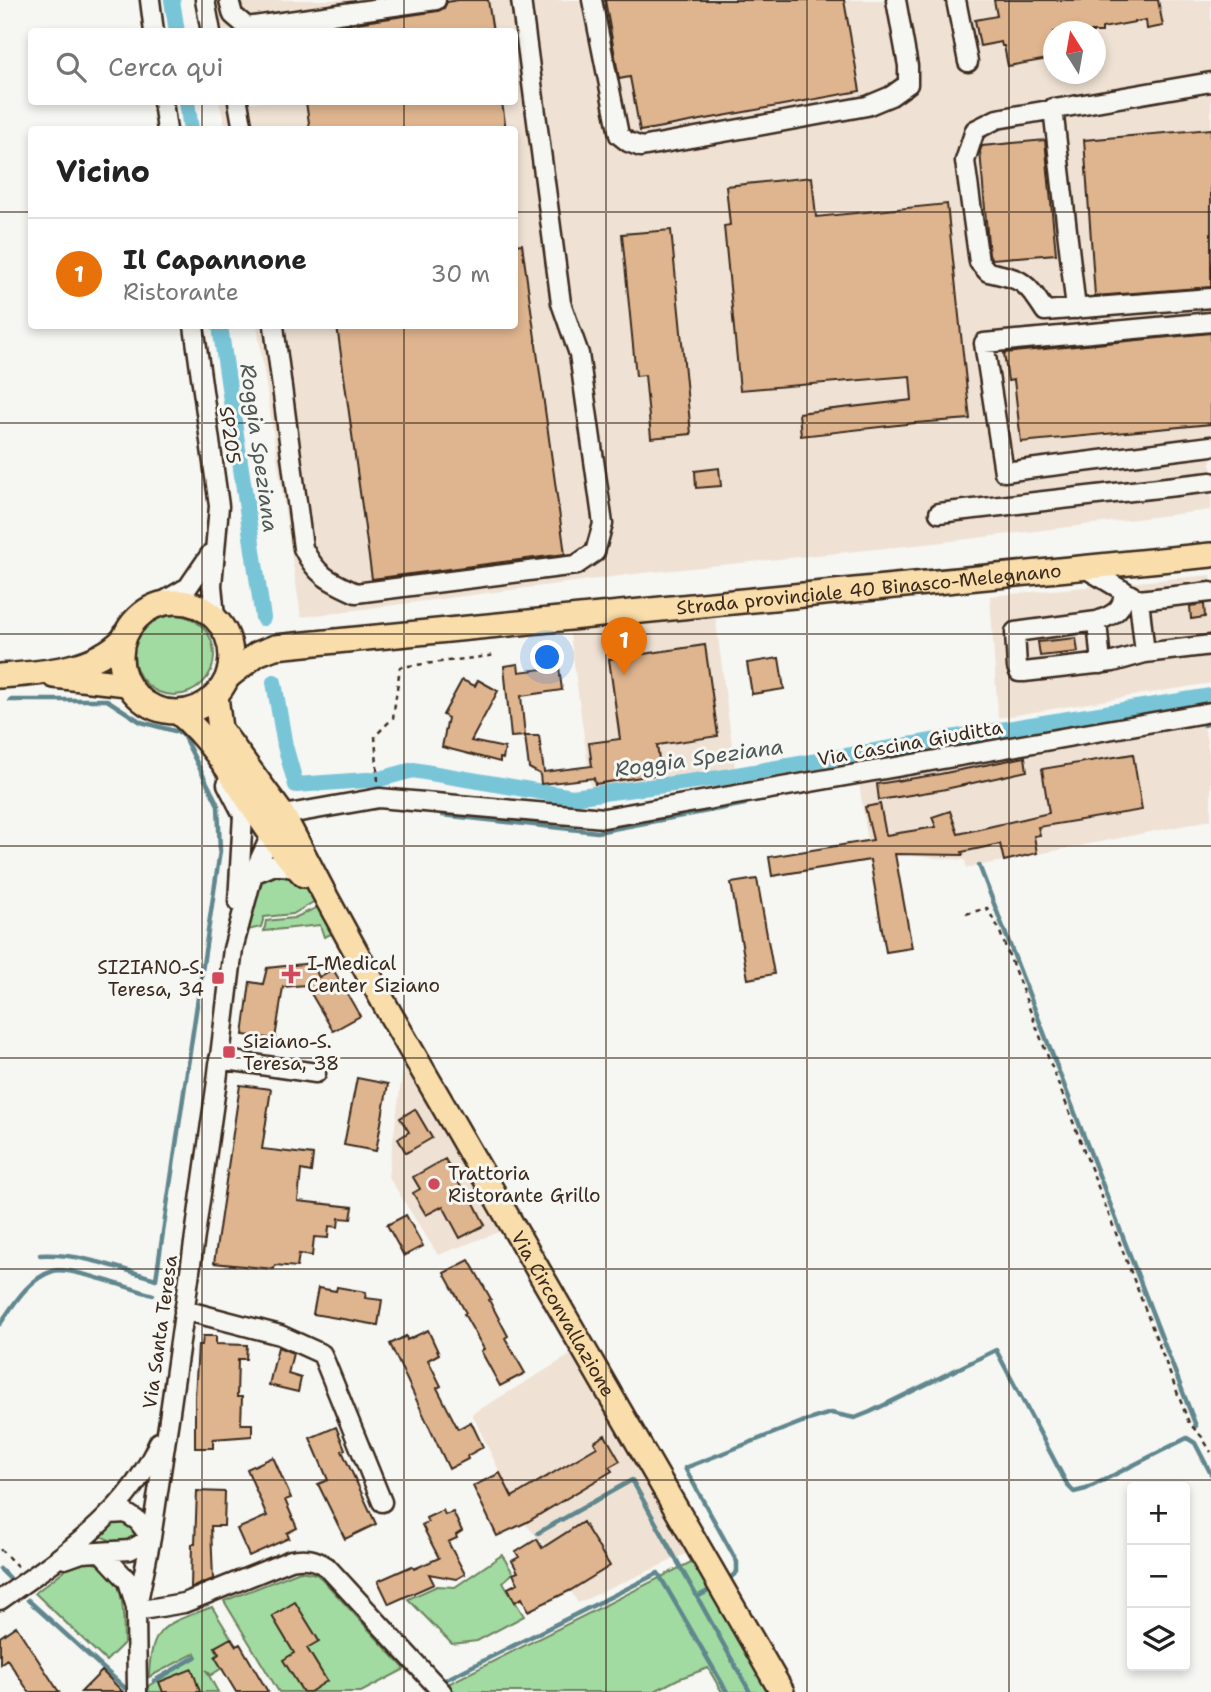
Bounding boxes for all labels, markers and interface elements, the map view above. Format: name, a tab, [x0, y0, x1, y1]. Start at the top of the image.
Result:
north arrow	[1043, 21, 1106, 84]
search box	[28, 28, 518, 105]
icon: search	[52, 48, 90, 86]
text: Cerca qui	[108, 49, 224, 84]
text: Vicino	[56, 151, 150, 192]
text: Il Capannone	[123, 242, 307, 277]
text: 1	[74, 259, 84, 289]
text: 30 m	[431, 259, 490, 289]
text: Ristorante	[123, 277, 239, 307]
water label: Roggia Speziana	[233, 362, 285, 534]
street label: SP205	[214, 405, 246, 465]
street label: Strada provinciale 40 Binasco-Melegnano	[675, 557, 1062, 620]
pin: 1	[601, 617, 647, 675]
your location	[530, 640, 564, 674]
street label: Via Cascina Giuditta	[815, 714, 1005, 772]
water label: Roggia Speziana	[613, 732, 785, 784]
place label: I-Medical Center Siziano	[307, 951, 440, 998]
place label: SIZIANO-S. Teresa, 34	[97, 955, 204, 1002]
marker: I-Medical Center Siziano	[281, 964, 301, 984]
marker: SIZIANO-S. Teresa, 34	[210, 970, 226, 986]
place label: Siziano-S. Teresa, 38	[243, 1029, 339, 1076]
marker: Siziano-S. Teresa, 38	[221, 1044, 237, 1060]
place label: Trattoria Ristorante Grillo	[448, 1161, 601, 1208]
marker: Trattoria Ristorante Grillo	[426, 1176, 442, 1192]
street label: Via Circonvallazione	[506, 1226, 621, 1401]
street label: Via Santa Teresa	[137, 1253, 183, 1411]
map controls	[1127, 1482, 1190, 1671]
button: +	[1127, 1482, 1190, 1545]
button: −	[1127, 1545, 1190, 1608]
button: layers	[1127, 1608, 1190, 1671]

